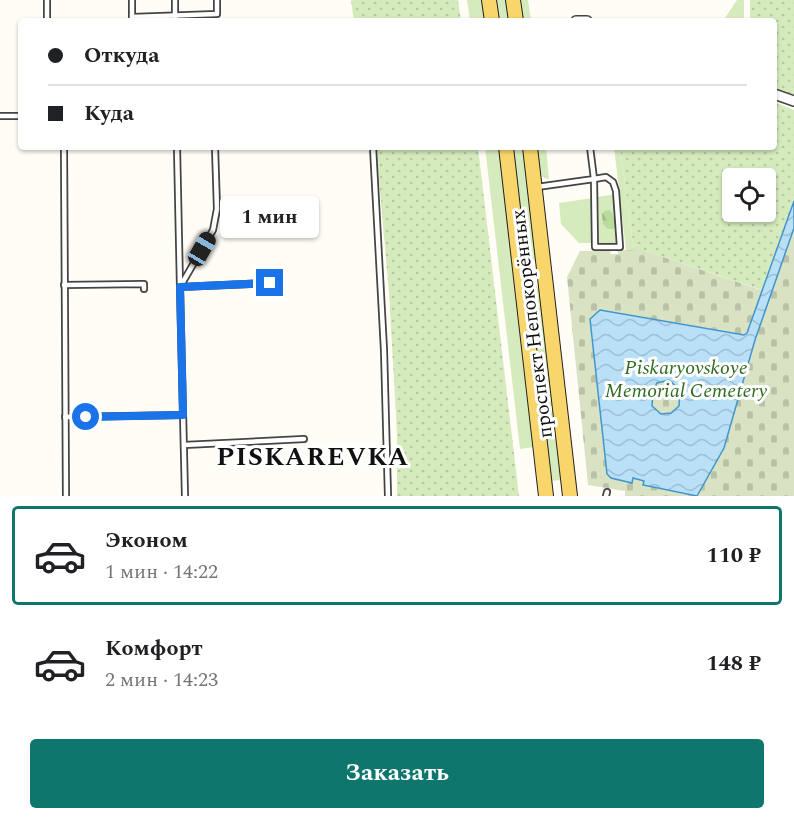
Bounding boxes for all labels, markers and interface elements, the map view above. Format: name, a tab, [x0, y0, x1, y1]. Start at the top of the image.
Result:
text: Откуда	[84, 39, 160, 72]
text: Куда	[84, 97, 134, 130]
map controls	[722, 168, 776, 222]
button: locate	[722, 168, 776, 222]
callout: 1 мин	[220, 196, 320, 238]
text: 1 мин	[241, 202, 298, 232]
street label: проспект Непокорённых	[503, 208, 561, 440]
car	[185, 229, 219, 269]
route end	[256, 269, 283, 296]
park label: Piskaryovskoye Memorial Cemetery	[605, 353, 767, 406]
route start	[72, 403, 99, 430]
district label: PISKAREVKA	[216, 437, 410, 477]
text: Эконом	[105, 524, 188, 557]
icon: car	[33, 529, 87, 583]
text: 110 ₽	[706, 539, 761, 572]
text: 1 мин · 14:22	[105, 557, 218, 587]
text: Комфорт	[105, 632, 203, 665]
icon: car	[33, 637, 87, 691]
text: 148 ₽	[706, 647, 761, 680]
text: 2 мин · 14:23	[105, 665, 218, 695]
button: Заказать	[30, 739, 764, 808]

